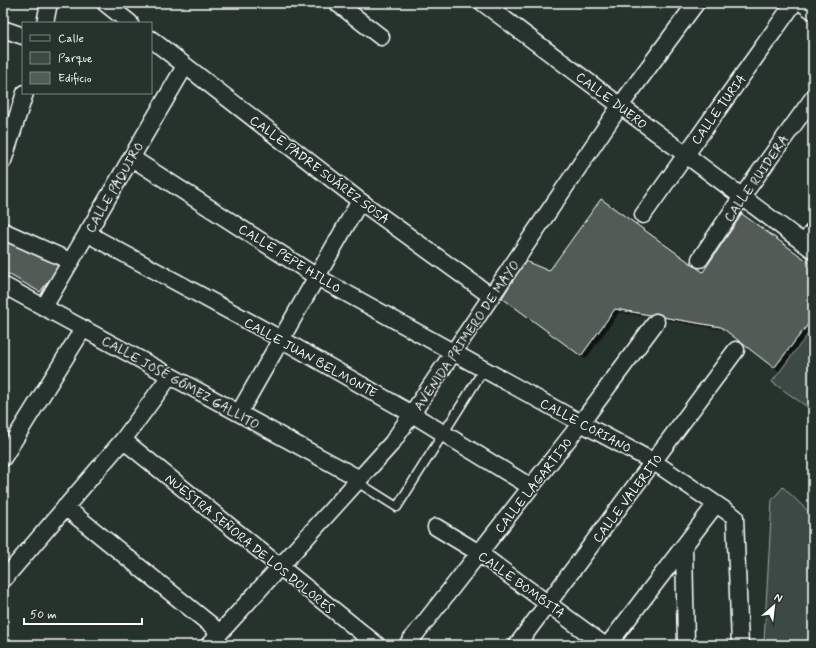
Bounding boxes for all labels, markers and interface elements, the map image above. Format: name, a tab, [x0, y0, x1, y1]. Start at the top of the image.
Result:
legend	[22, 22, 152, 94]
text: Calle	[58, 31, 84, 47]
text: Parque	[58, 51, 93, 67]
street label: CALLE DUERO	[572, 69, 650, 134]
text: Edificio	[58, 71, 92, 87]
street label: CALLE TURIA	[688, 71, 750, 148]
street label: CALLE PADRE SUÁREZ SOSA	[246, 111, 393, 228]
street label: CALLE RUIDERA	[721, 132, 794, 226]
street label: CALLE PAQUIRO	[82, 139, 148, 236]
street label: CALLE PEPE HILLO	[235, 221, 344, 298]
street label: AVENIDA PRIMERO DE MAYO	[411, 257, 524, 414]
street label: CALLE JUAN BELMONTE	[241, 315, 380, 402]
street label: CALLE JOSÉ GÓMEZ GALLITO	[98, 332, 263, 434]
street label: CALLE CORIANO	[537, 395, 634, 458]
street label: CALLE LAGARTIJO	[492, 435, 577, 537]
street label: CALLE VALERITO	[589, 451, 667, 547]
street label: NUESTRA SEÑORA DE LOS DOLORES	[161, 471, 337, 618]
street label: CALLE BOMBITA	[474, 548, 568, 622]
north arrow	[754, 586, 794, 626]
text: N	[772, 590, 785, 606]
scale bar	[24, 600, 142, 626]
text: 50 m	[30, 607, 57, 623]

